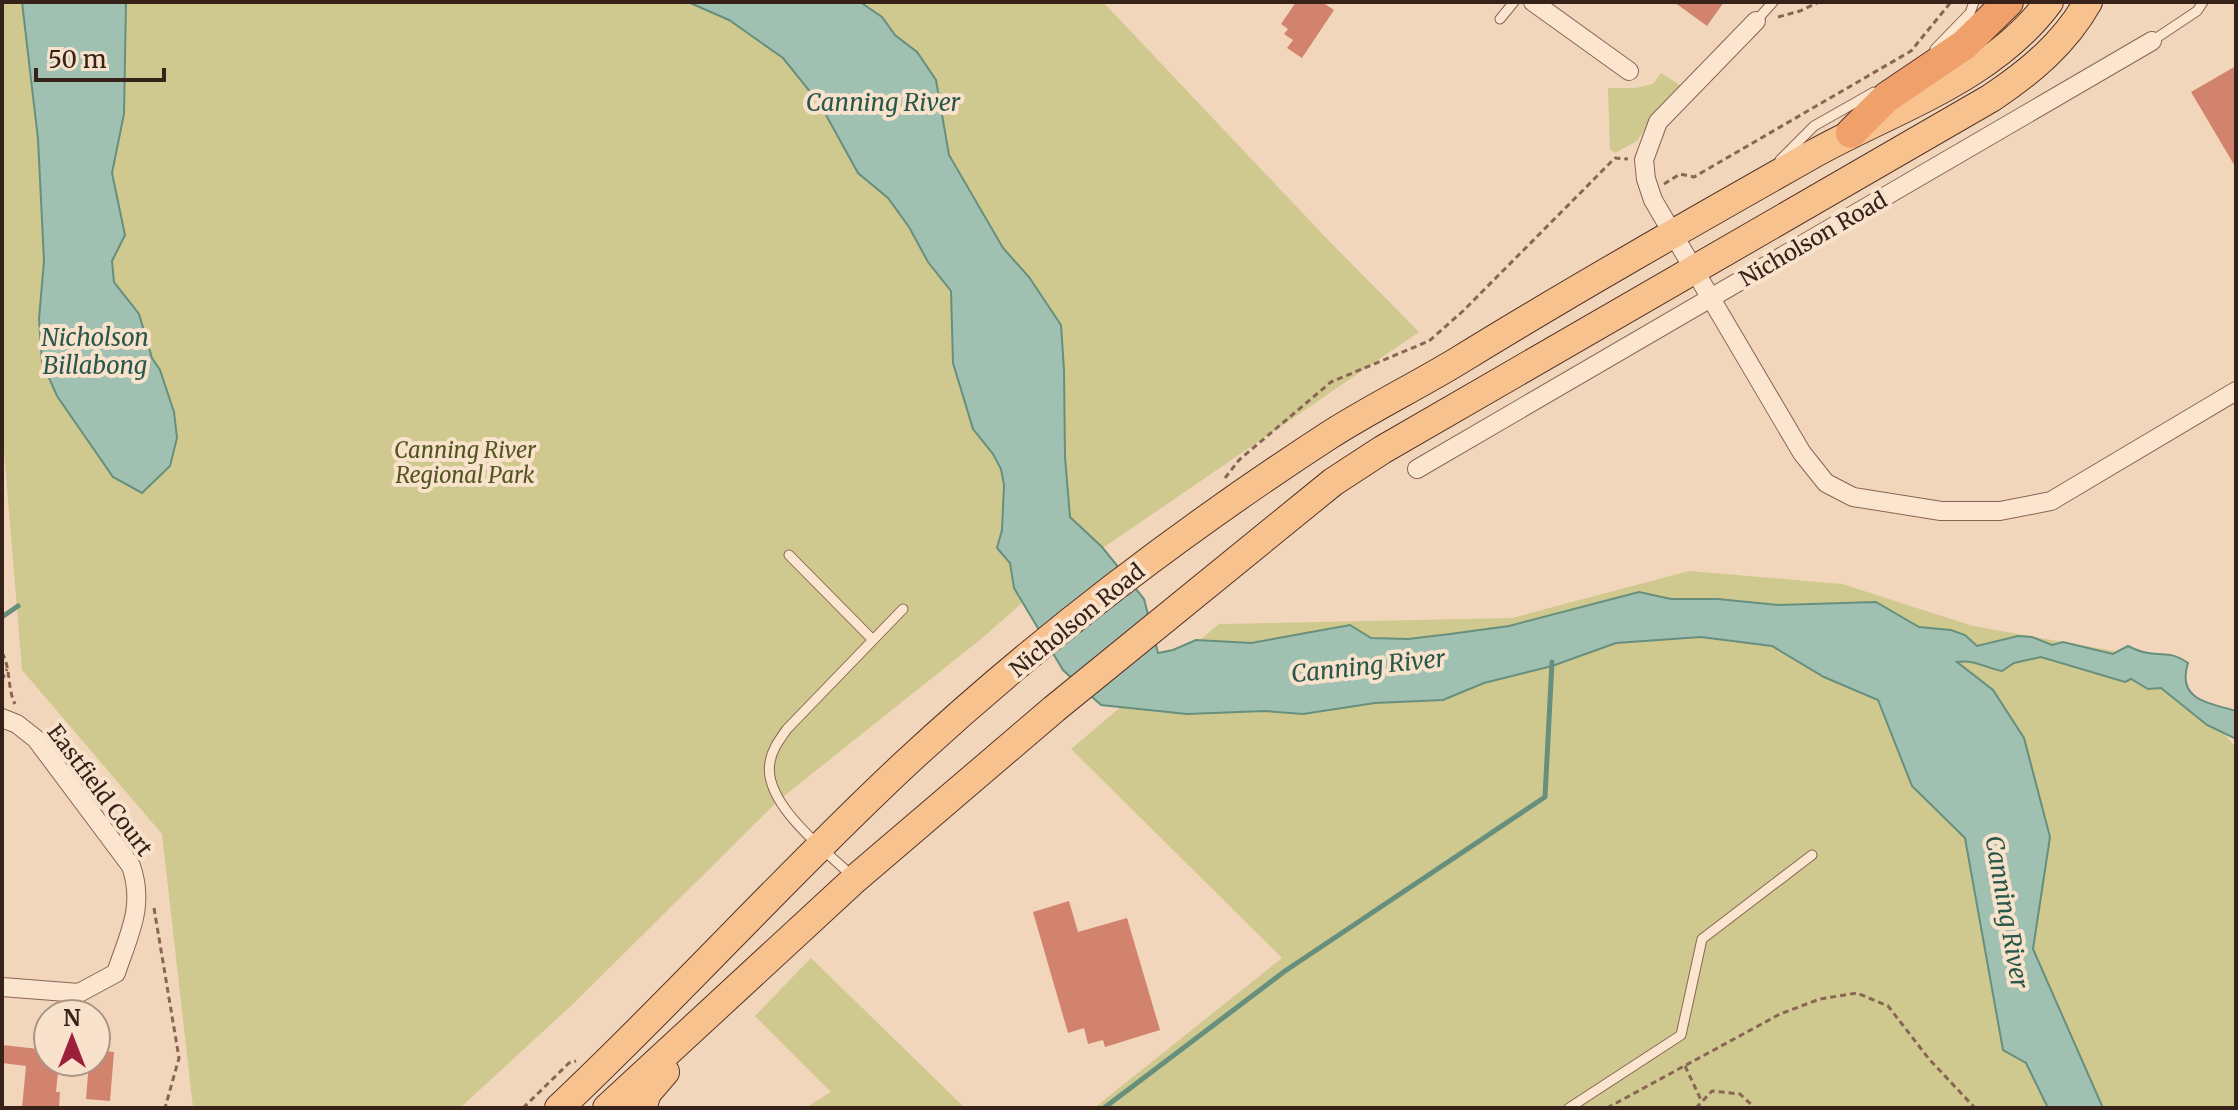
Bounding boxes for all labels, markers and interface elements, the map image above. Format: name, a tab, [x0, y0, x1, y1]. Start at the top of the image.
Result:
scale bar	[36, 32, 164, 82]
text: 50 m	[48, 44, 107, 75]
water label: Canning River	[806, 87, 962, 118]
street label: Nicholson Road	[1734, 186, 1892, 292]
water label: Nicholson Billabong	[41, 322, 149, 381]
park label: Canning River Regional Park	[394, 436, 537, 489]
street label: Nicholson Road	[1004, 557, 1150, 683]
water label: Canning River	[1289, 642, 1448, 689]
street label: Eastfield Court	[41, 719, 159, 862]
water label: Canning River	[1978, 833, 2036, 992]
north arrow	[32, 998, 112, 1078]
text: N	[63, 1004, 81, 1032]

